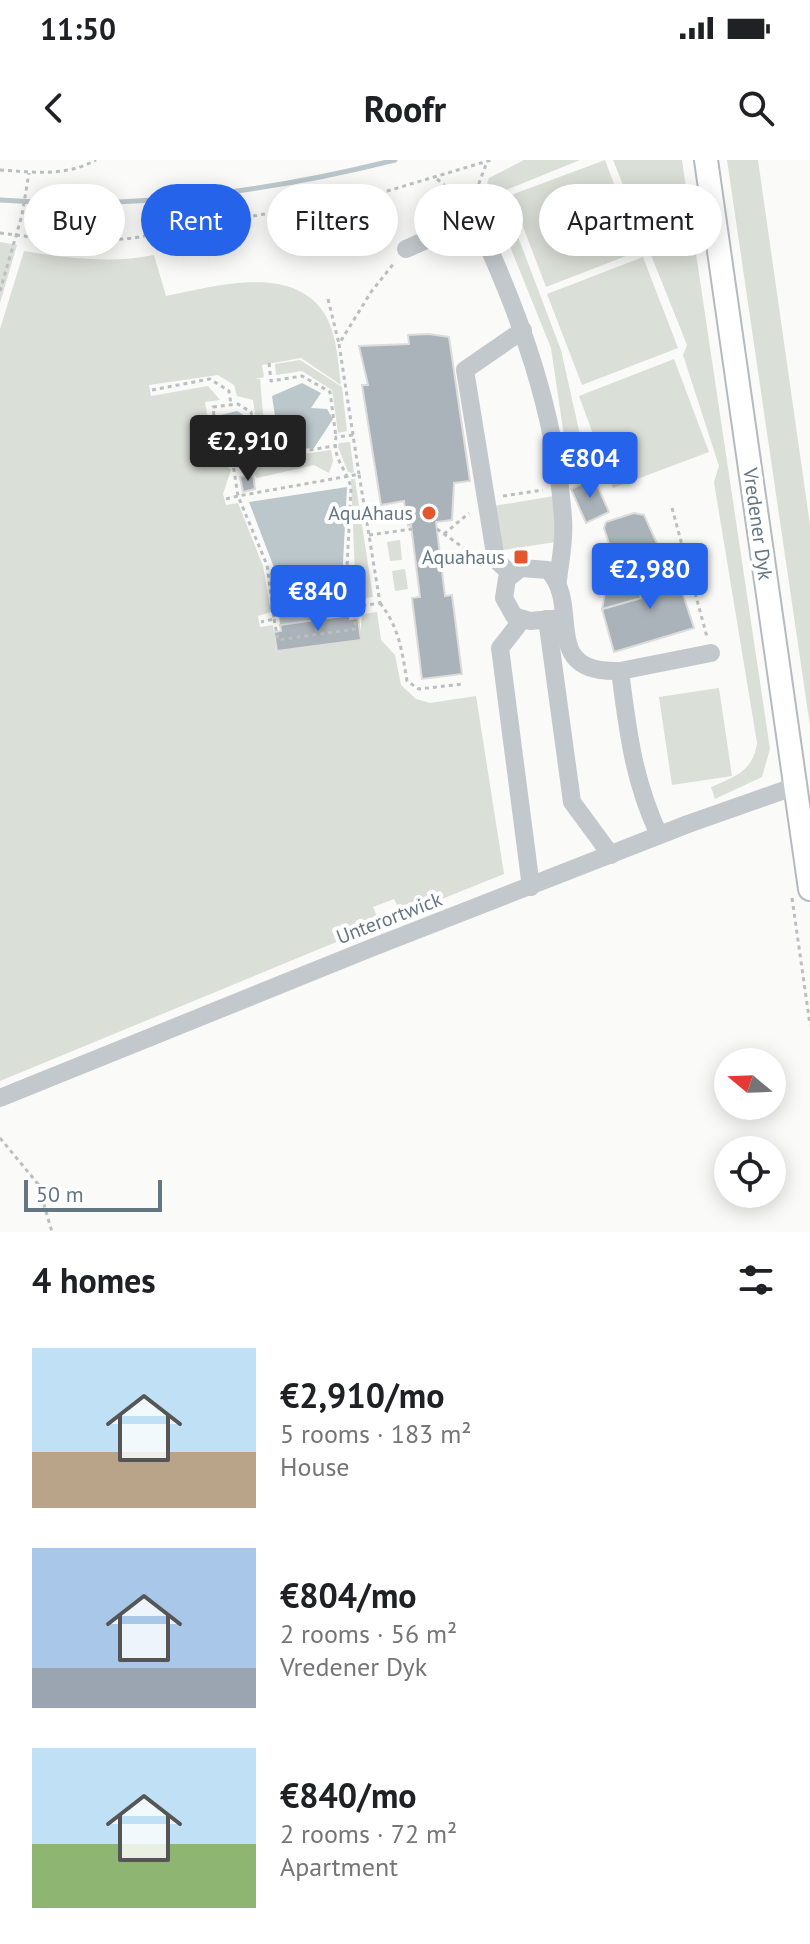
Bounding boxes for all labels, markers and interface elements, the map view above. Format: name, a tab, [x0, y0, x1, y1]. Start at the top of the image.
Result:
text: 11:50	[40, 9, 116, 48]
text: Roofr	[364, 85, 446, 132]
icon: back	[32, 86, 76, 130]
icon: search	[734, 86, 778, 130]
chip: Buy	[24, 184, 125, 256]
chip: Rent	[141, 184, 251, 256]
chip: Filters	[267, 184, 398, 256]
chip: New	[414, 184, 523, 256]
chip: Apartment	[539, 184, 722, 256]
pin: €2,910	[183, 415, 313, 483]
text: €2,910	[208, 424, 288, 457]
pin: €804	[543, 432, 637, 500]
text: €804	[561, 441, 619, 474]
street label: Vredener Dyk	[737, 465, 779, 582]
place label: AquAhaus	[328, 500, 413, 526]
marker: AquAhaus	[420, 504, 438, 522]
pin: €2,980	[585, 543, 715, 611]
place label: Aquahaus	[422, 544, 505, 570]
marker: Aquahaus	[512, 548, 530, 566]
text: €2,980	[610, 552, 690, 585]
pin: €840	[271, 565, 365, 633]
text: €840	[289, 574, 347, 607]
street label: Unterortwick	[332, 886, 446, 950]
north arrow	[714, 1048, 786, 1120]
map controls	[714, 1048, 786, 1208]
button: locate	[714, 1136, 786, 1208]
scale bar	[24, 1176, 162, 1212]
text: 50 m	[36, 1180, 84, 1208]
text: 4 homes	[32, 1258, 156, 1302]
icon: filters	[734, 1258, 778, 1302]
text: €2,910/mo	[280, 1373, 444, 1417]
icon: home	[96, 1380, 192, 1476]
text: 5 rooms · 183 m²	[280, 1417, 472, 1450]
text: House	[280, 1450, 350, 1483]
text: €804/mo	[280, 1573, 417, 1617]
icon: home	[96, 1580, 192, 1676]
text: 2 rooms · 56 m²	[280, 1617, 457, 1650]
text: Vredener Dyk	[280, 1650, 427, 1683]
text: €840/mo	[280, 1773, 417, 1817]
icon: home	[96, 1780, 192, 1876]
text: 2 rooms · 72 m²	[280, 1817, 457, 1850]
text: Apartment	[280, 1850, 398, 1883]

